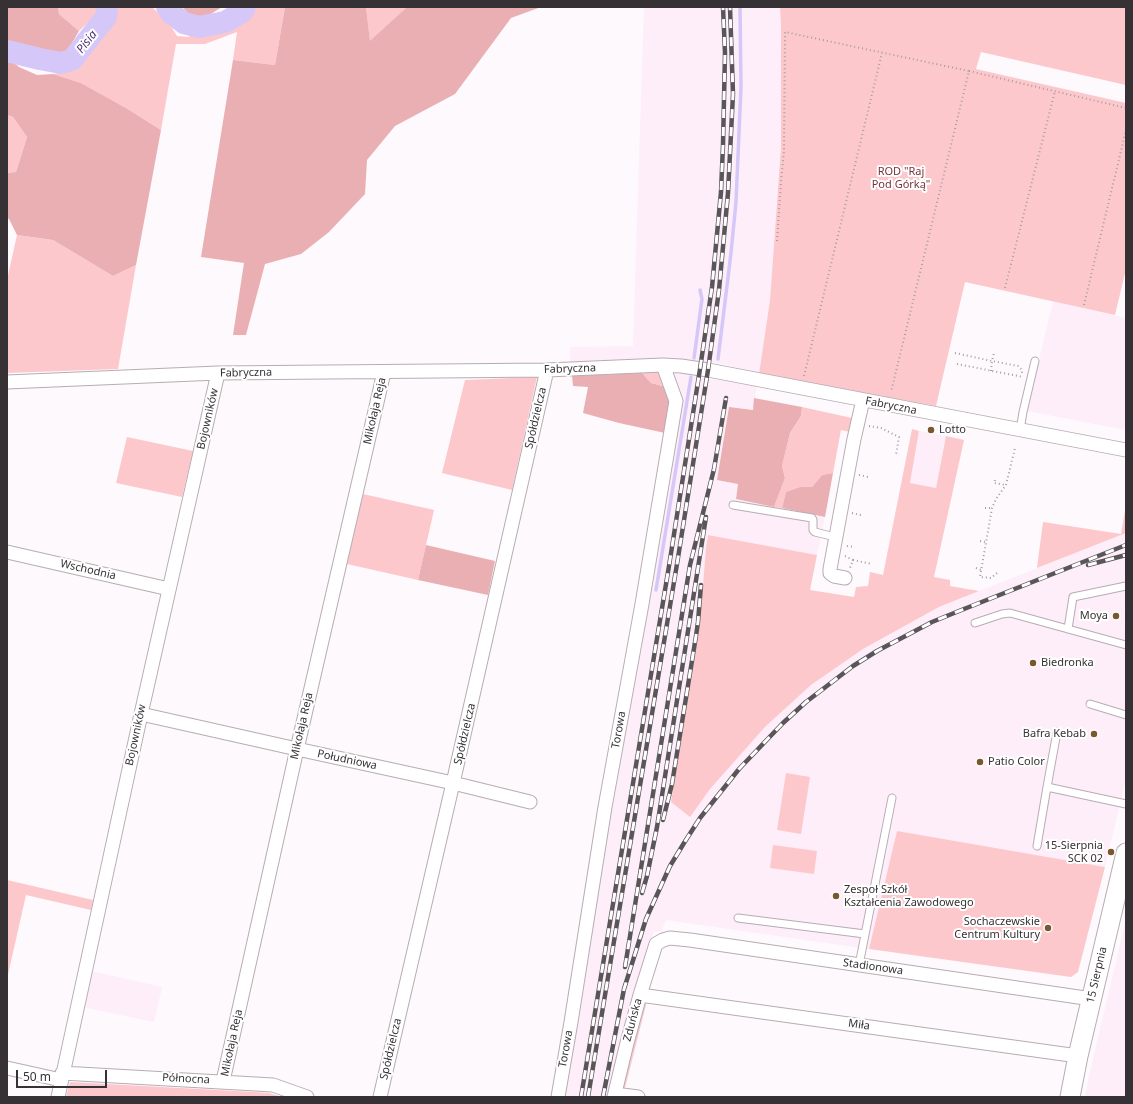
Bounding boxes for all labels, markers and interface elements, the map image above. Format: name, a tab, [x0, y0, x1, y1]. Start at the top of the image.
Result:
water label: Pisia	[74, 28, 100, 56]
park label: ROD "Raj Pod Górką"	[872, 165, 930, 191]
street label: Fabryczna	[544, 361, 596, 377]
street label: Fabryczna	[220, 366, 272, 380]
street label: Mikołaja Reja	[361, 376, 389, 446]
street label: Spółdzielcza	[523, 386, 549, 450]
street label: Bojowników	[195, 387, 221, 451]
street label: Fabryczna	[864, 395, 918, 417]
place label: Lotto	[939, 423, 966, 437]
marker: Lotto	[926, 425, 936, 435]
street label: Wschodnia	[59, 557, 117, 583]
place label: Moya	[1080, 609, 1108, 623]
marker: Moya	[1111, 611, 1121, 621]
place label: Biedronka	[1041, 656, 1094, 670]
marker: Biedronka	[1028, 658, 1038, 668]
street label: Mikołaja Reja	[288, 691, 316, 761]
street label: Spółdzielcza	[452, 702, 478, 766]
street label: Bojowników	[123, 703, 149, 767]
street label: Torowa	[609, 710, 629, 750]
place label: Bafra Kebab	[1023, 727, 1086, 741]
marker: Bafra Kebab	[1089, 729, 1099, 739]
street label: Południowa	[316, 747, 378, 773]
place label: Patio Color	[988, 755, 1045, 769]
marker: Patio Color	[975, 757, 985, 767]
place label: 15-Sierpnia SCK 02	[1045, 839, 1103, 865]
marker: 15-Sierpnia SCK 02	[1106, 847, 1116, 857]
place label: Zespoł Szkół Kształcenia Zawodowego	[844, 883, 974, 909]
marker: Zespoł Szkół Kształcenia Zawodowego	[831, 891, 841, 901]
place label: Sochaczewskie Centrum Kultury	[954, 915, 1040, 941]
marker: Sochaczewskie Centrum Kultury	[1043, 923, 1053, 933]
street label: 15 Sierpnia	[1084, 945, 1110, 1005]
street label: Stadionowa	[842, 956, 904, 978]
street label: Zduńska	[621, 997, 645, 1043]
street label: Mikołaja Reja	[218, 1008, 246, 1078]
street label: Spółdzielcza	[378, 1017, 404, 1081]
street label: Miła	[847, 1017, 871, 1033]
street label: Torowa	[556, 1029, 576, 1069]
scale bar	[18, 1062, 109, 1088]
text: 50 m	[23, 1068, 51, 1085]
street label: Północna	[162, 1071, 210, 1087]

